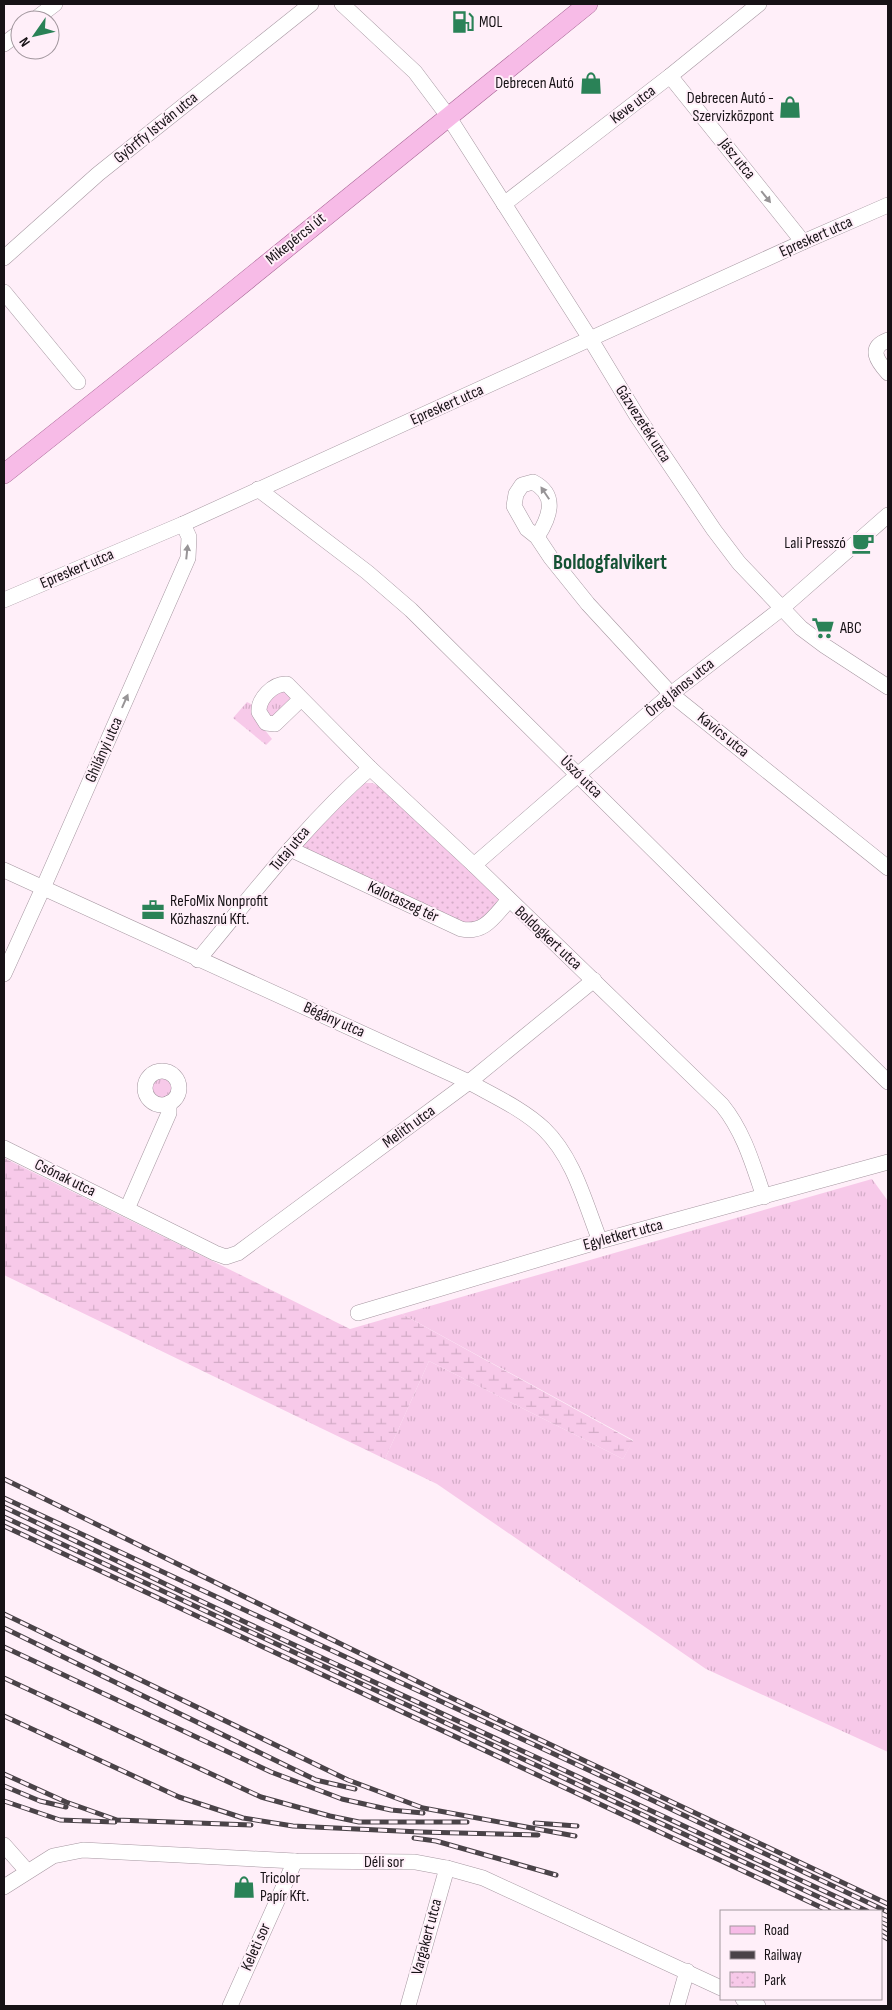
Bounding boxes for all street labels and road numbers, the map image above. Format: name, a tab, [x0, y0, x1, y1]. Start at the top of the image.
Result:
street label: Keve utca	[606, 82, 660, 128]
street label: Györffy István utca	[110, 88, 202, 168]
street label: Jász utca	[714, 134, 759, 183]
street label: Mikepércsi út	[262, 209, 330, 269]
street label: Epreskert utca	[776, 212, 856, 262]
street label: Epreskert utca	[407, 380, 487, 430]
street label: Gázvezeték utca	[611, 382, 675, 466]
street label: Epreskert utca	[37, 545, 117, 593]
street label: Öreg János utca	[642, 655, 718, 721]
street label: Kavics utca	[693, 708, 753, 762]
street label: Ghilányi utca	[81, 714, 127, 786]
street label: Úszó utca	[556, 752, 606, 802]
street label: Tutaj utca	[266, 823, 314, 875]
street label: Kalotaszeg tér	[365, 877, 442, 927]
street label: Boldogkert utca	[511, 902, 585, 974]
street label: Bégány utca	[300, 998, 368, 1042]
street label: Melith utca	[379, 1102, 439, 1152]
street label: Csónak utca	[31, 1155, 99, 1201]
street label: Egyletkert utca	[581, 1215, 665, 1255]
street label: Déli sor	[364, 1853, 404, 1872]
street label: Vargakert utca	[408, 1897, 446, 1977]
street label: Keleti sor	[237, 1920, 275, 1974]

